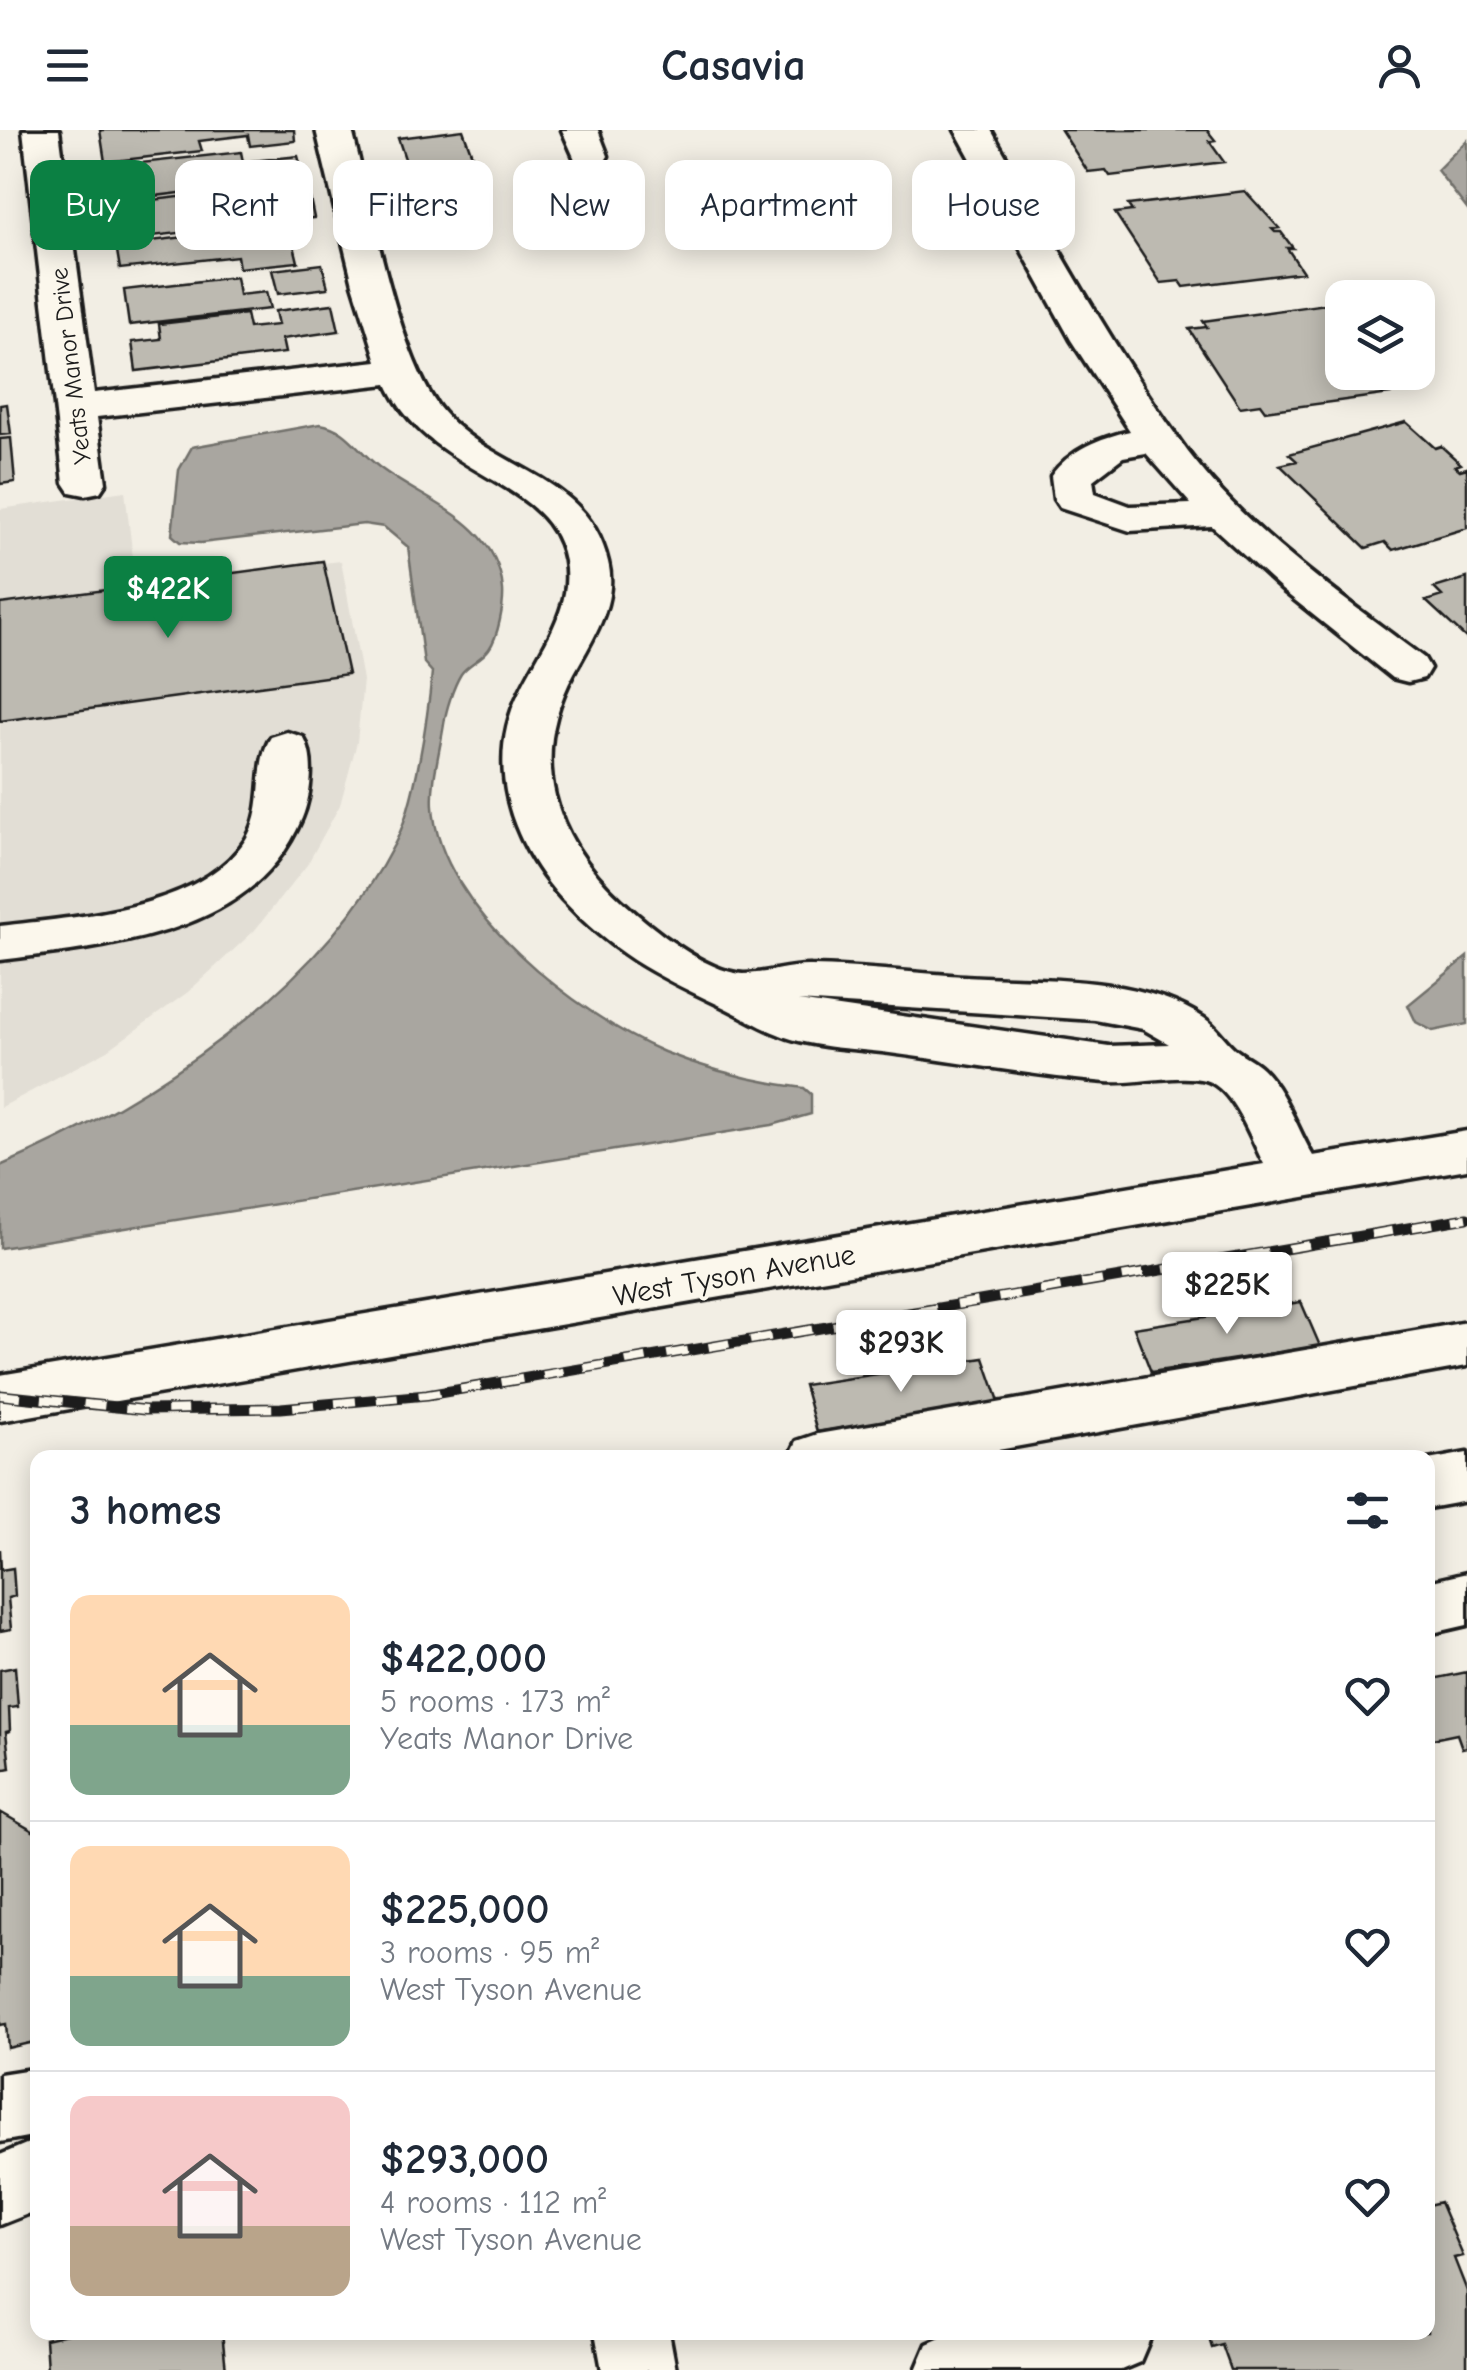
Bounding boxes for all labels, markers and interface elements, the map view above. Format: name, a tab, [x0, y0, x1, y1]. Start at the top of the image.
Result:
icon: menu	[40, 38, 95, 93]
icon: person	[1372, 38, 1427, 93]
text: Casavia	[661, 39, 806, 91]
chip: Buy	[30, 160, 155, 250]
chip: Rent	[175, 160, 313, 250]
chip: Filters	[333, 160, 493, 250]
chip: New	[513, 160, 645, 250]
chip: Apartment	[665, 160, 892, 250]
chip: House	[912, 160, 1075, 250]
street label: Yeats Manor Drive	[44, 266, 97, 466]
map controls	[1325, 280, 1435, 390]
button: layers	[1325, 280, 1435, 390]
pin: $422K	[98, 556, 238, 641]
text: $422K	[126, 570, 210, 607]
street label: West Tyson Avenue	[610, 1237, 858, 1314]
pin: $225K	[1157, 1252, 1297, 1337]
text: $225K	[1184, 1266, 1270, 1303]
pin: $293K	[831, 1310, 971, 1395]
text: $293K	[858, 1324, 944, 1361]
icon: filters	[1340, 1483, 1395, 1538]
text: 3 homes	[70, 1486, 221, 1535]
text: $422,000	[380, 1634, 547, 1683]
icon: home	[150, 1635, 270, 1755]
icon: heart	[1340, 1668, 1395, 1723]
text: 5 rooms · 173 m²	[380, 1683, 610, 1720]
text: Yeats Manor Drive	[380, 1720, 633, 1757]
text: $225,000	[380, 1885, 550, 1934]
icon: home	[150, 1886, 270, 2006]
icon: heart	[1340, 1919, 1395, 1974]
text: 3 rooms · 95 m²	[380, 1934, 599, 1971]
text: West Tyson Avenue	[380, 1971, 642, 2008]
text: $293,000	[380, 2135, 549, 2184]
icon: home	[150, 2136, 270, 2256]
icon: heart	[1340, 2169, 1395, 2224]
text: 4 rooms · 112 m²	[380, 2184, 606, 2221]
text: West Tyson Avenue	[380, 2221, 642, 2258]

